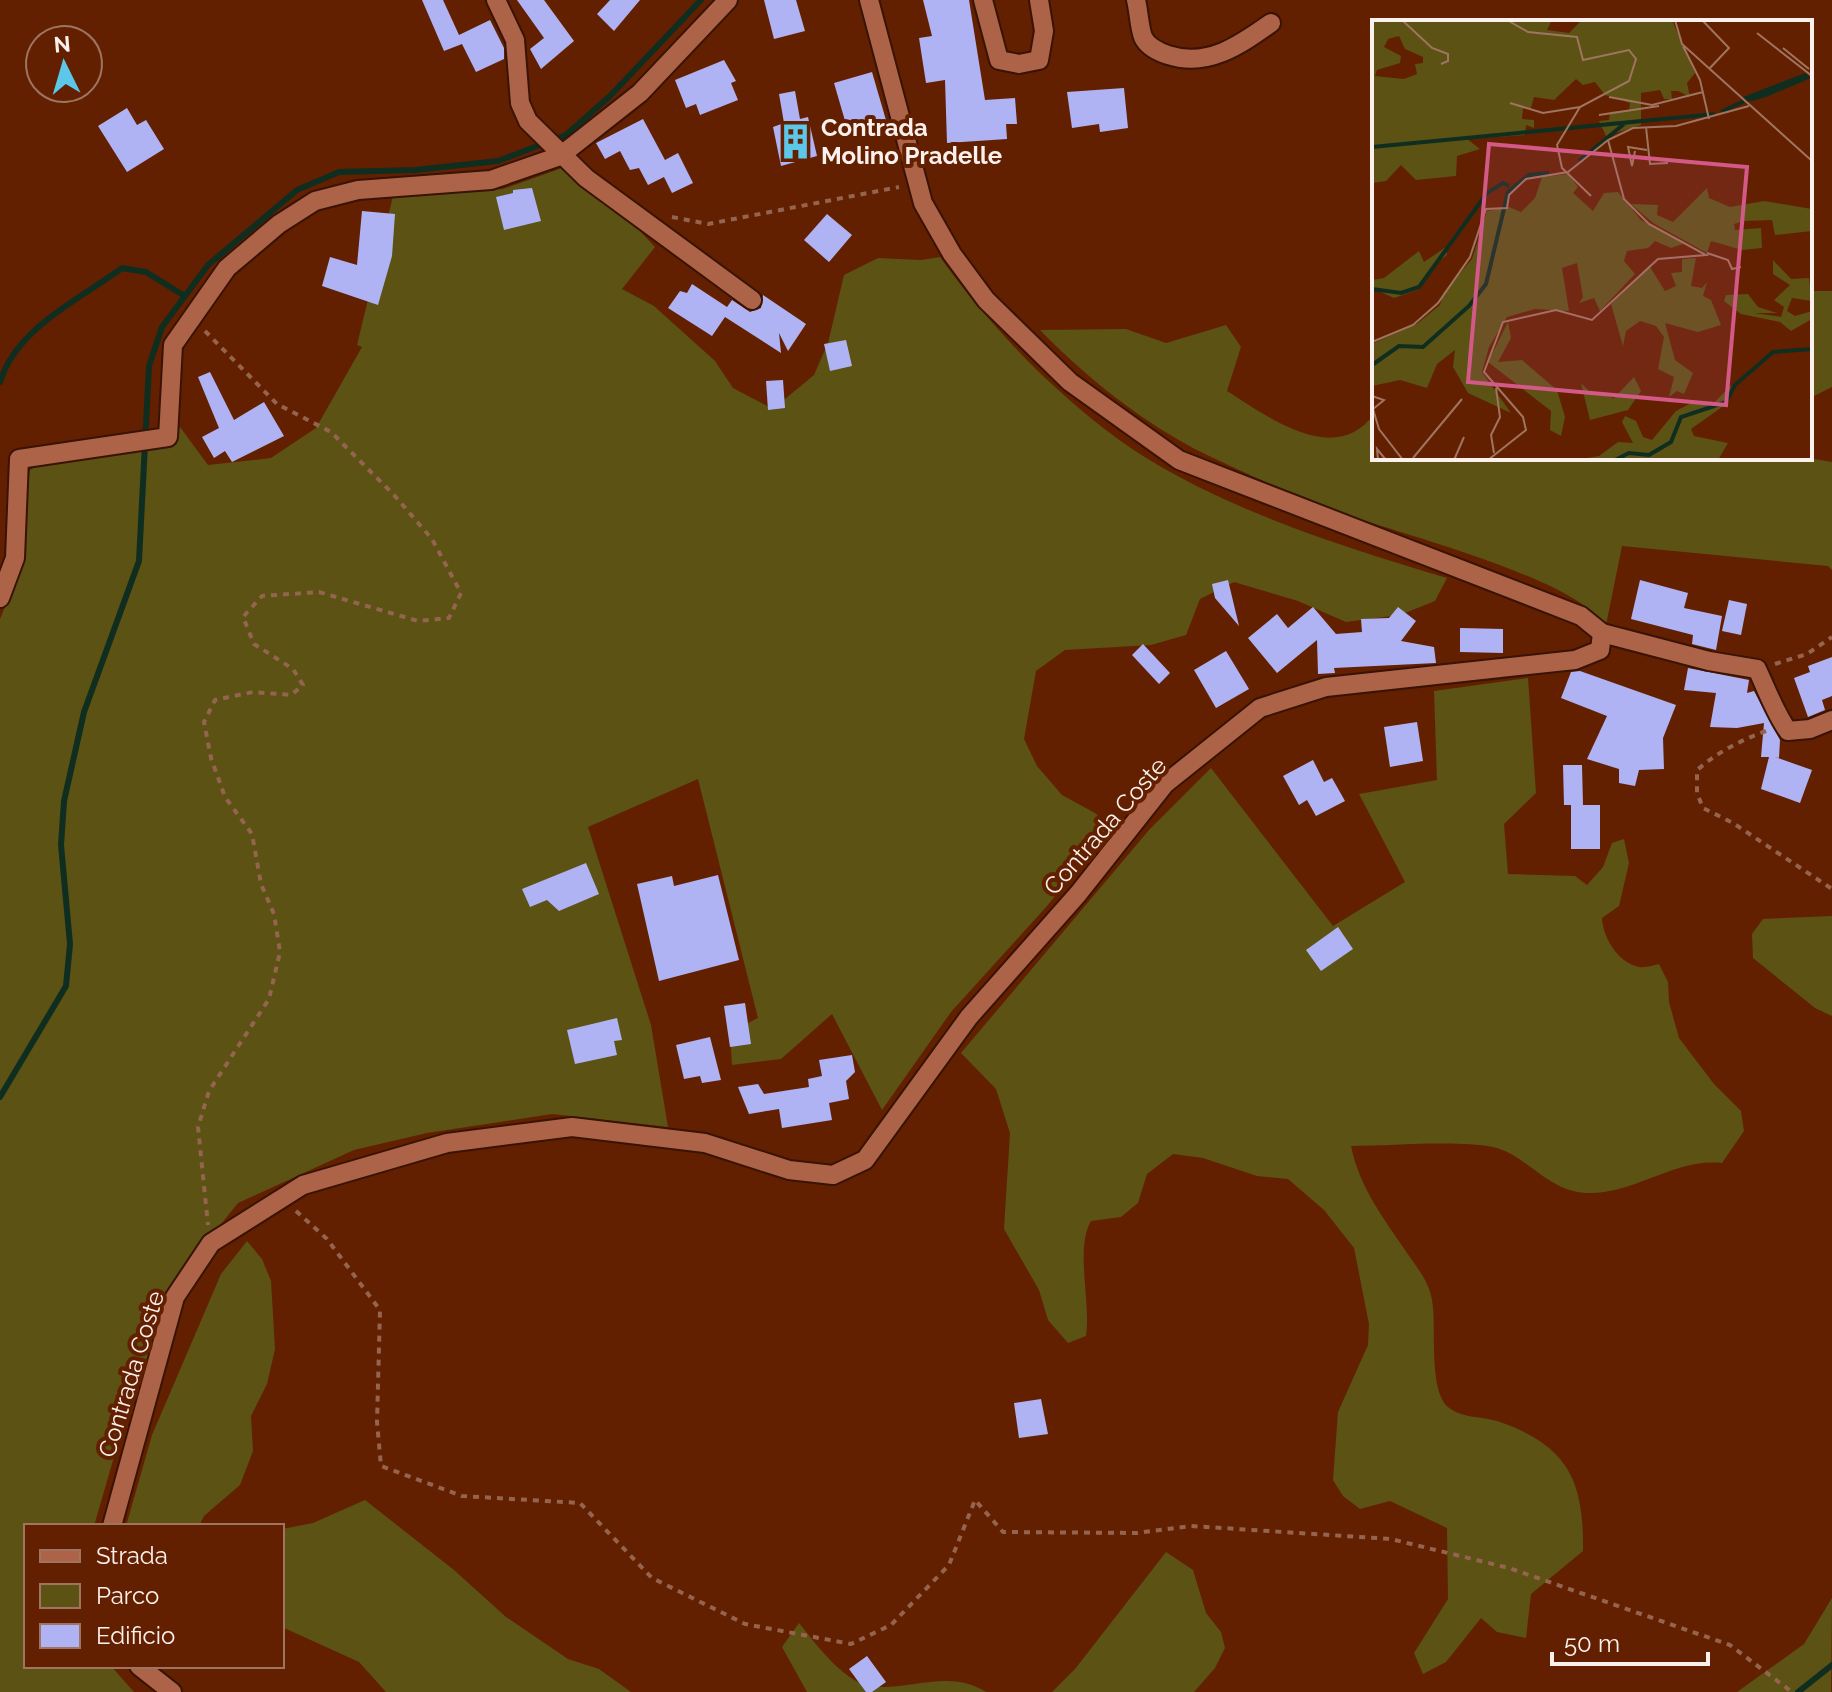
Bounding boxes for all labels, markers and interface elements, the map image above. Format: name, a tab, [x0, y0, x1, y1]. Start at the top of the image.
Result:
inset map	[1372, 20, 1812, 460]
north arrow	[24, 24, 104, 104]
text: N	[53, 30, 72, 58]
place label: Contrada Molino Pradelle	[821, 113, 1002, 170]
building icon: Contrada Molino Pradelle	[776, 122, 814, 160]
street label: Contrada Coste	[1037, 751, 1173, 901]
street label: Contrada Coste	[92, 1287, 170, 1461]
legend	[24, 1524, 284, 1668]
text: Strada	[96, 1541, 168, 1570]
text: Parco	[96, 1581, 159, 1610]
scale bar	[1552, 1616, 1708, 1666]
text: Edificio	[96, 1621, 175, 1650]
text: 50 m	[1564, 1629, 1620, 1658]

